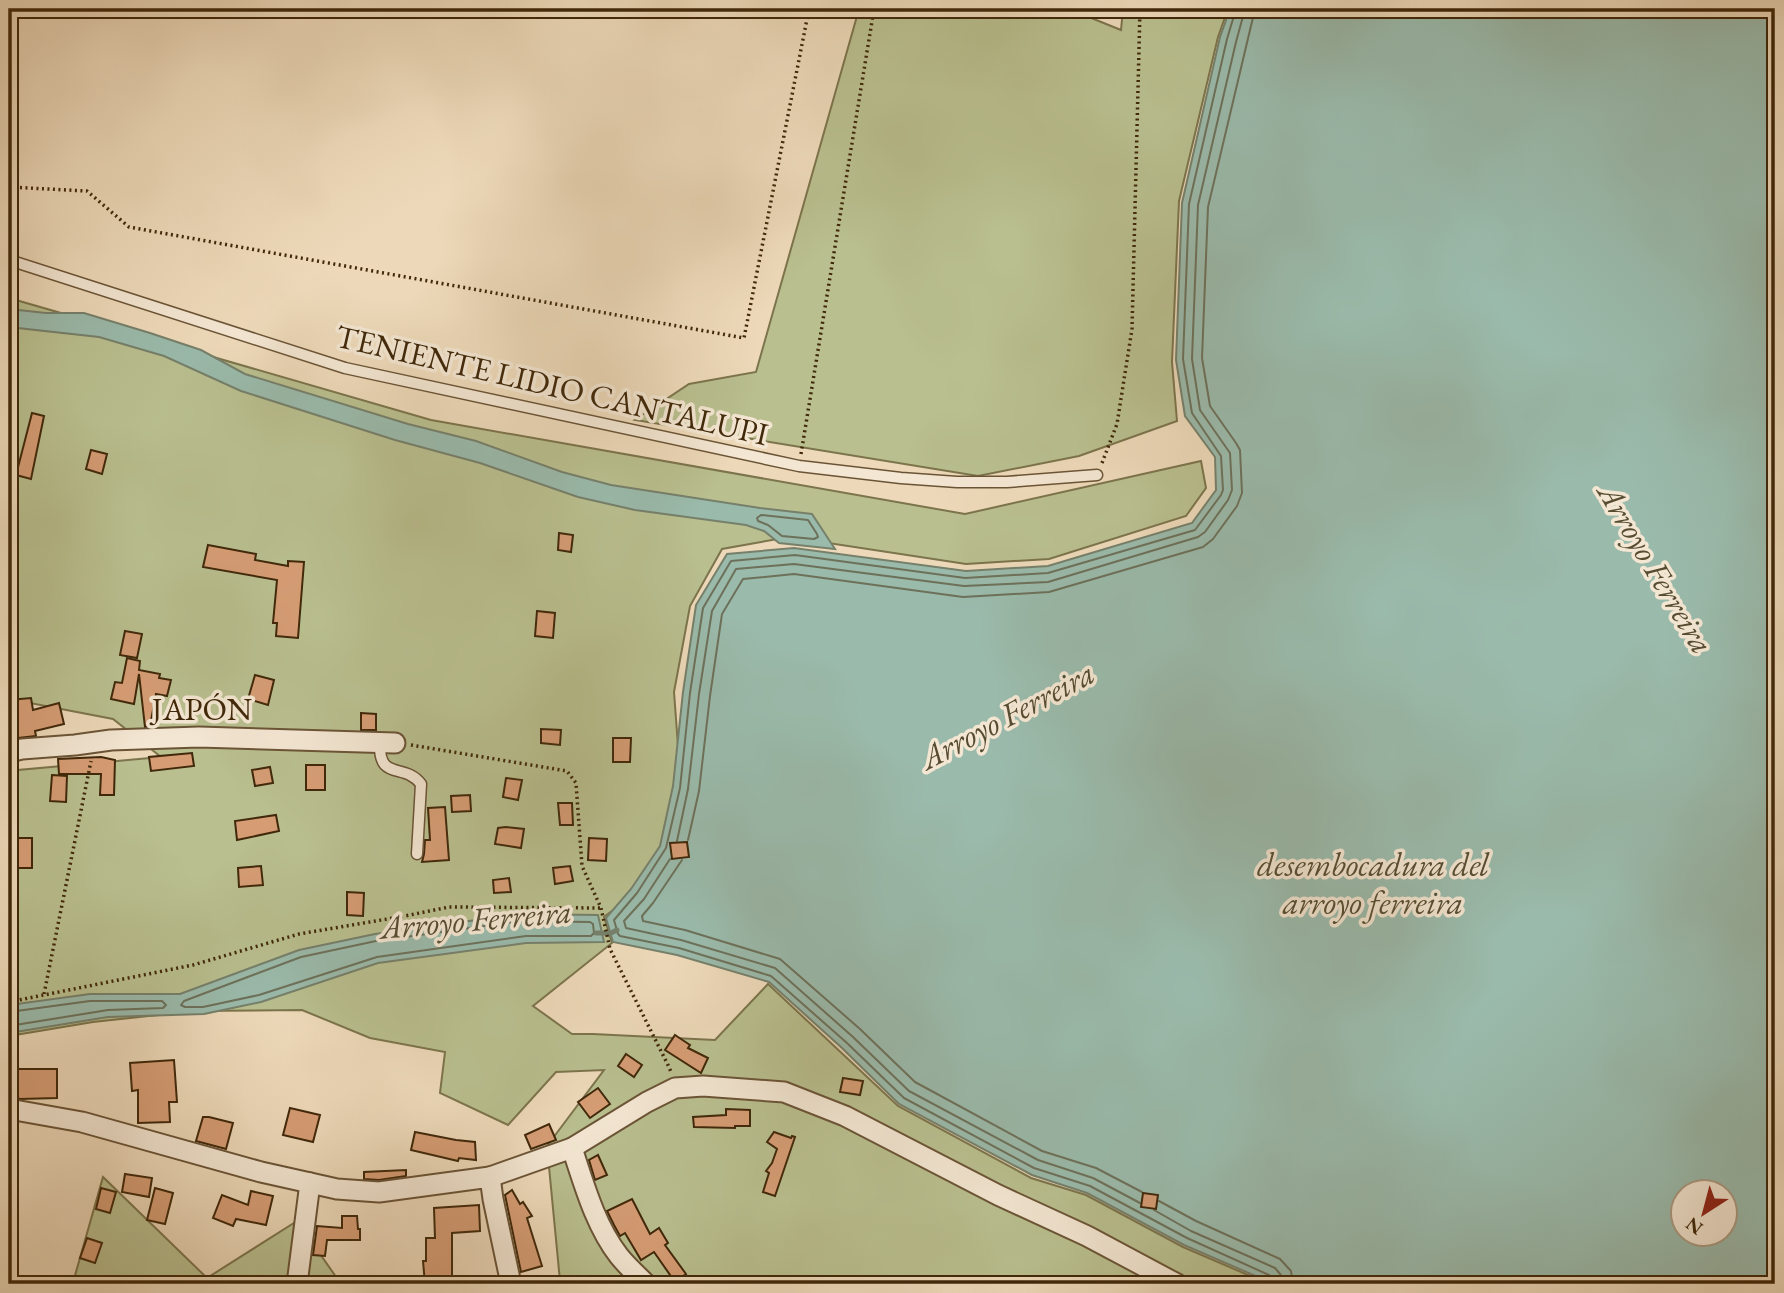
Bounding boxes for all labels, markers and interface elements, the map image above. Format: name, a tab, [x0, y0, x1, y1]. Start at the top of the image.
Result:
street label: TENIENTE LIDIO CANTALUPI	[332, 315, 772, 455]
water label: Arroyo Ferreira	[1587, 472, 1724, 661]
water label: Arroyo Ferreira	[909, 651, 1102, 780]
street label: JAPÓN	[149, 688, 253, 730]
water label: desembocadura del arroyo ferreira	[1257, 843, 1491, 924]
water label: Arroyo Ferreira	[375, 889, 574, 949]
north arrow	[1668, 1178, 1738, 1248]
text: N	[1680, 1211, 1708, 1241]

